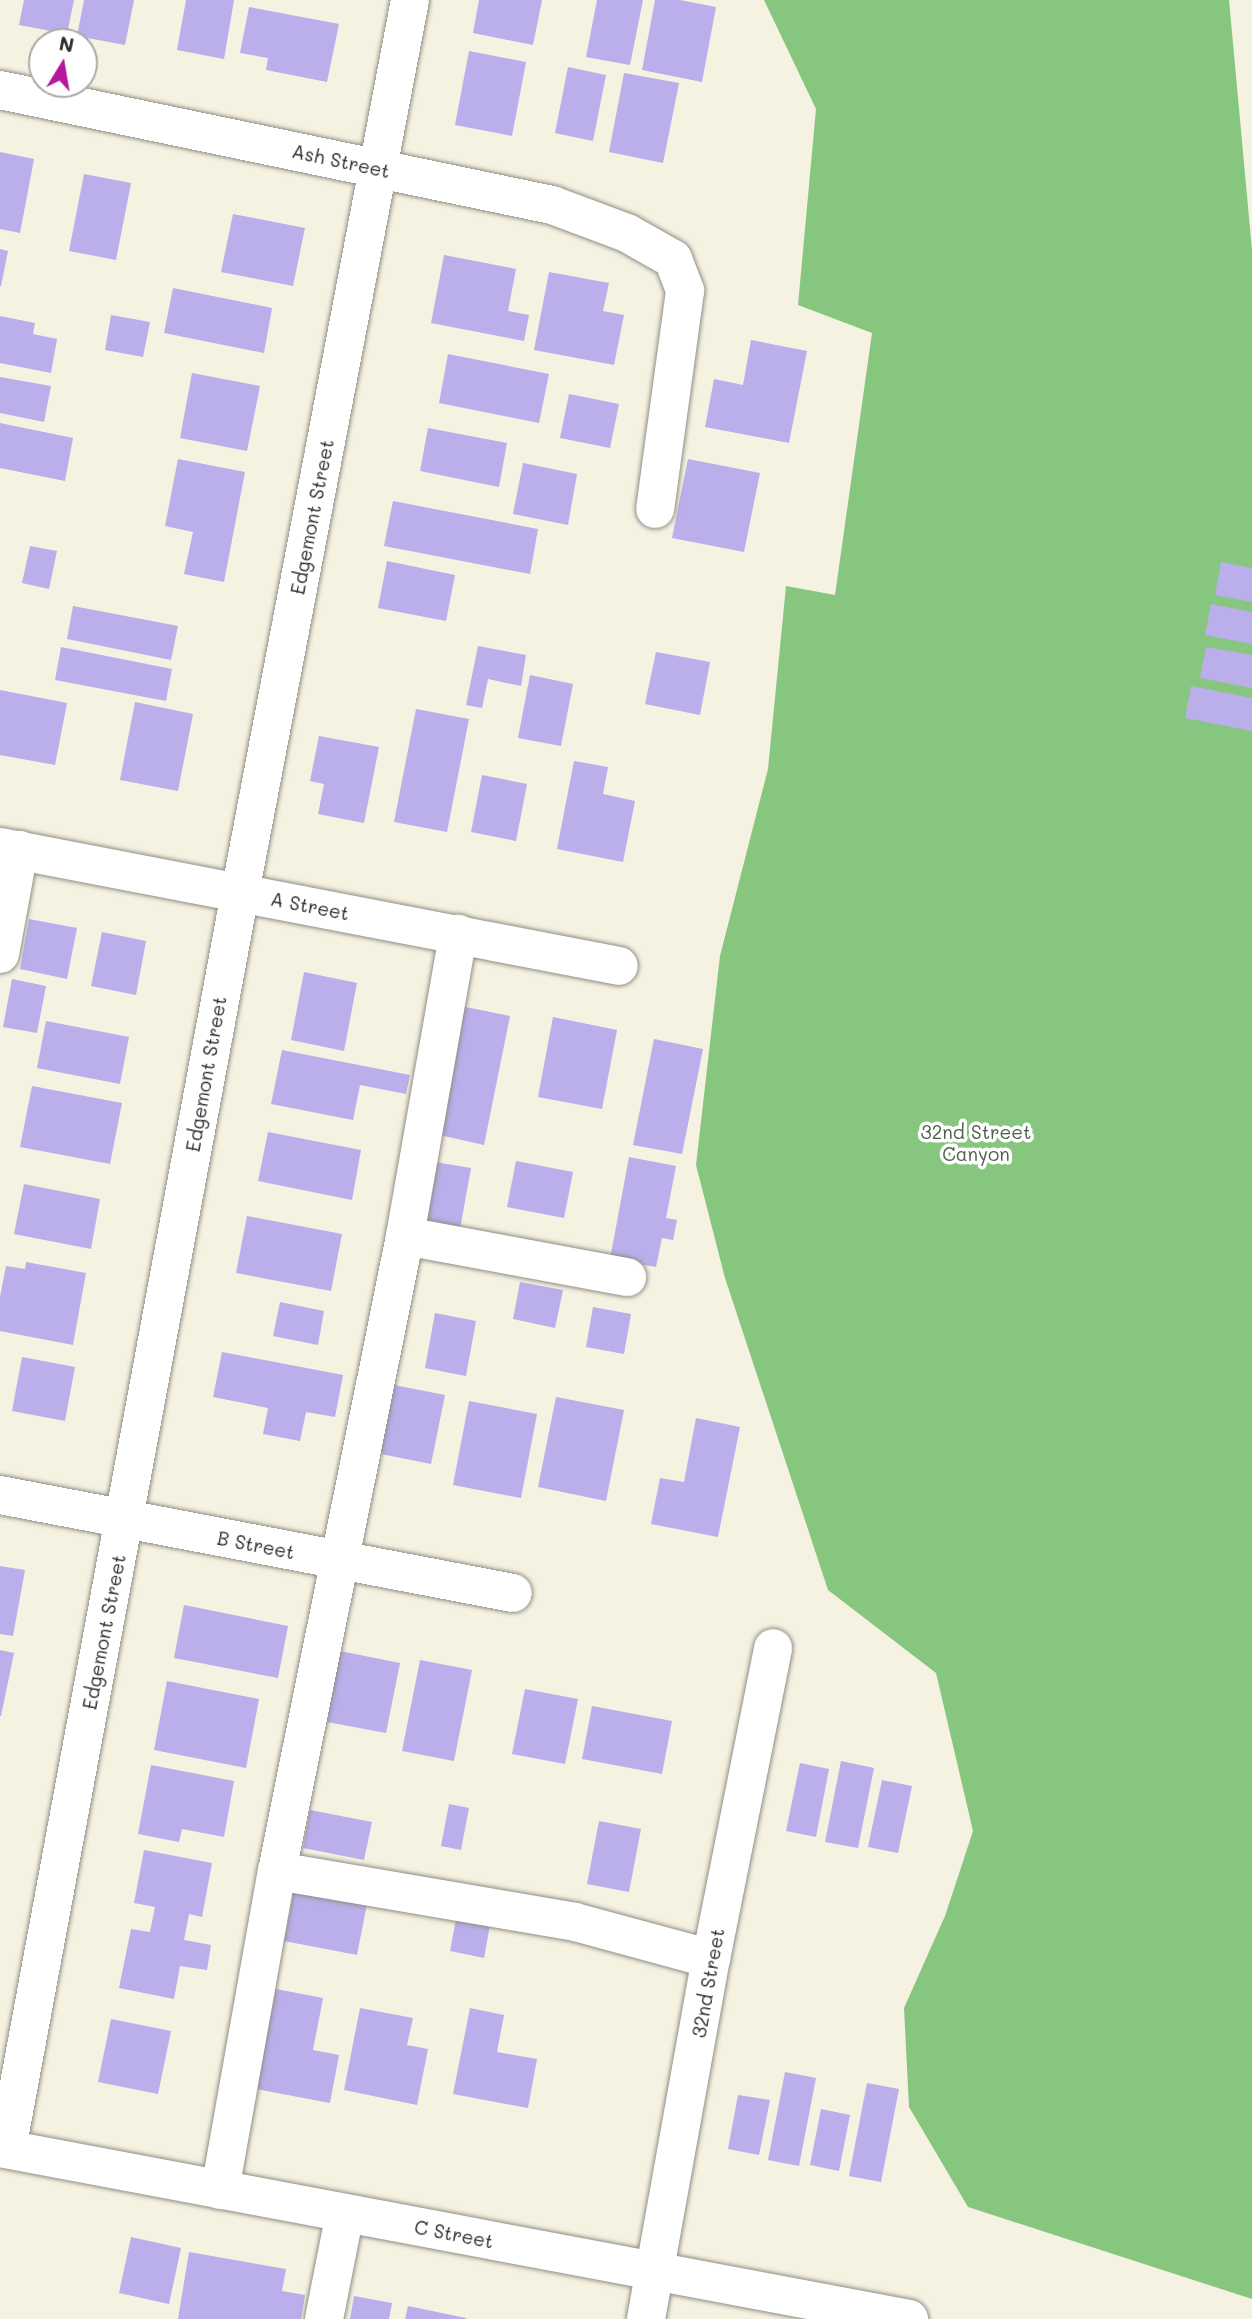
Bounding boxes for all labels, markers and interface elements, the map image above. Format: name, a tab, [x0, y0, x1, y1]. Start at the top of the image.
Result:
north arrow	[28, 28, 98, 98]
text: N	[57, 30, 76, 58]
street label: Ash Street	[290, 139, 392, 183]
street label: Edgemont Street	[286, 437, 338, 597]
street label: A Street	[269, 887, 351, 925]
street label: Edgemont Street	[181, 994, 231, 1154]
park label: 32nd Street Canyon	[921, 1121, 1031, 1165]
street label: B Street	[215, 1526, 297, 1564]
street label: Edgemont Street	[78, 1552, 130, 1712]
street label: 32nd Street	[687, 1926, 729, 2040]
street label: C Street	[412, 2215, 496, 2253]

